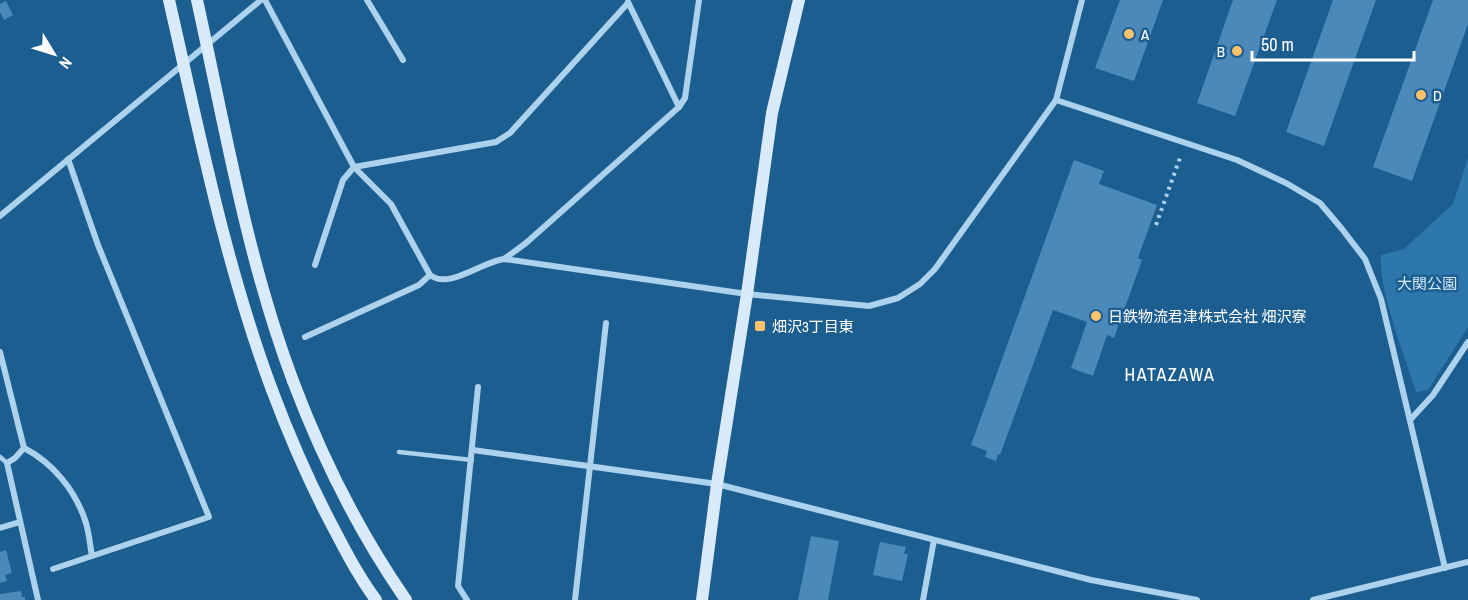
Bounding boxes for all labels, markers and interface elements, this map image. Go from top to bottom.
north arrow [24,24,84,84]
place label: A [1140,24,1150,45]
scale bar [1252,24,1414,62]
marker: A [1122,27,1136,41]
text: 50 m [1261,32,1294,57]
place label: B [1217,41,1225,62]
marker: B [1230,44,1244,58]
text: N [54,53,77,74]
place label: D [1433,85,1442,106]
marker: D [1414,88,1428,102]
park label: 大関公園 [1397,273,1457,294]
place label: 日鉄物流君津株式会社 畑沢寮 [1108,306,1306,327]
marker: 日鉄物流君津株式会社 畑沢寮 [1089,309,1103,323]
place label: 畑沢3丁目東 [772,316,854,337]
marker: 畑沢3丁目東 [753,319,767,333]
district label: HATAZAWA [1125,362,1215,387]

